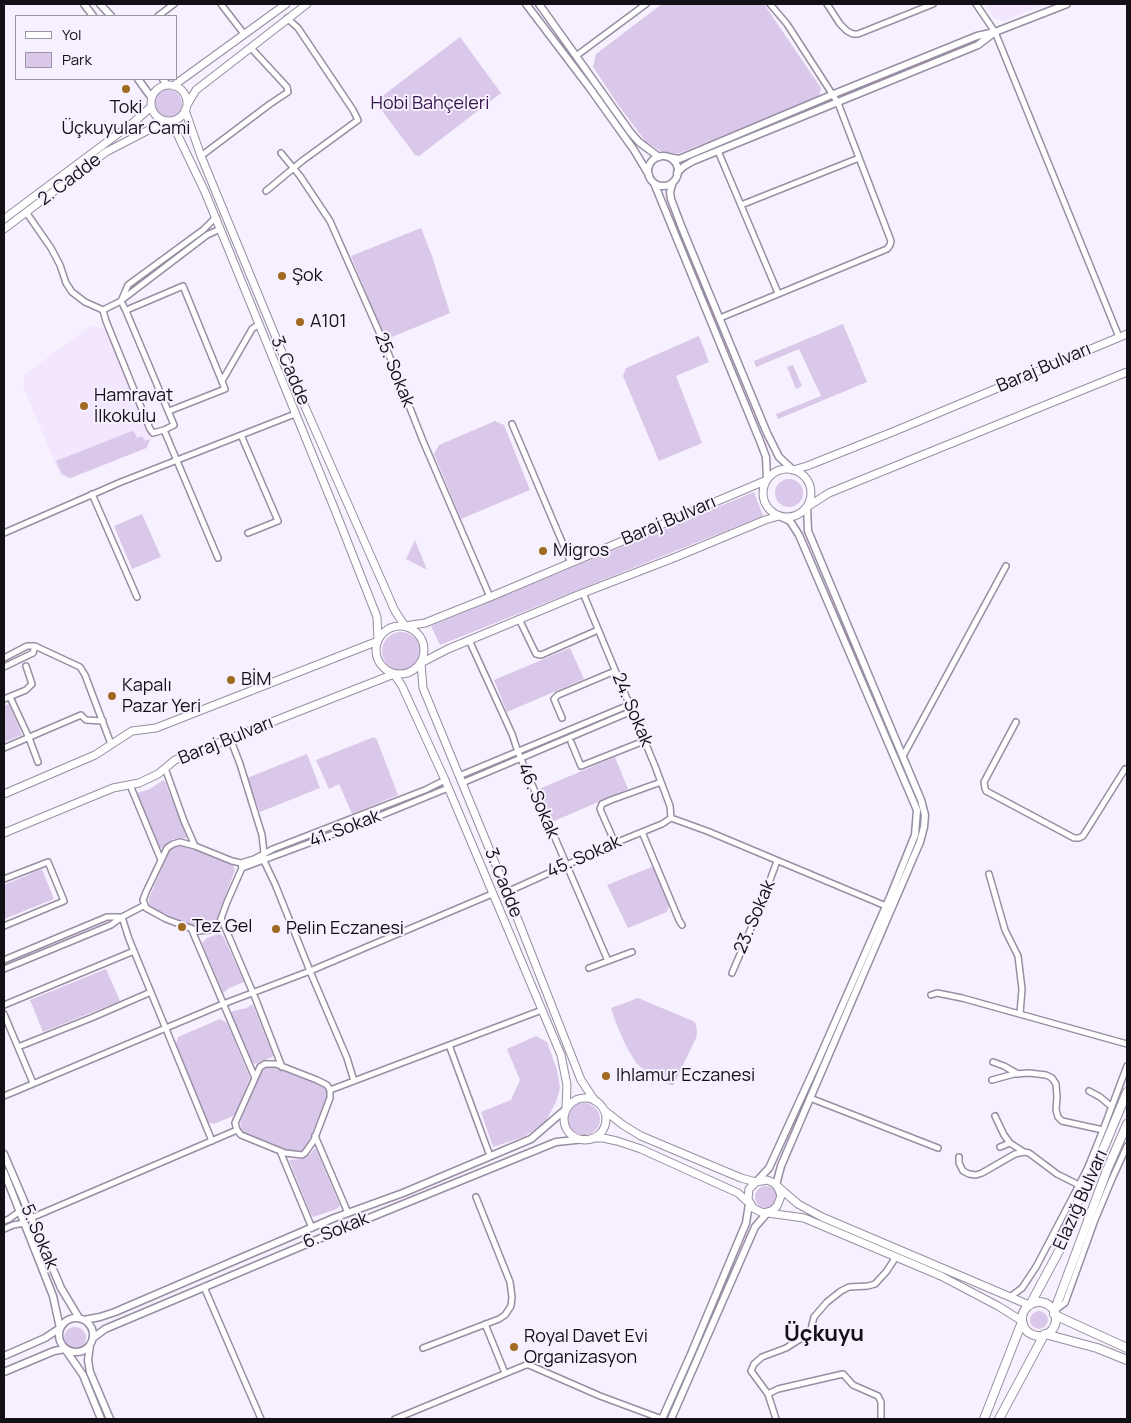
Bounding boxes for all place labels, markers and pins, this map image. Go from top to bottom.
marker: Toki Üçkuyular Cami [120,83,132,95]
place label: Toki Üçkuyular Cami [61,97,191,140]
place label: Şok [292,265,323,287]
marker: Şok [276,270,288,282]
place label: A101 [310,311,346,333]
marker: A101 [294,316,306,328]
place label: Hamravat İlkokulu [94,385,173,428]
marker: Hamravat İlkokulu [78,400,90,412]
place label: Migros [553,540,609,562]
marker: Migros [537,545,549,557]
place label: BİM [241,669,271,691]
marker: BİM [225,674,237,686]
place label: Kapalı Pazar Yeri [122,675,201,718]
marker: Kapalı Pazar Yeri [106,690,118,702]
place label: Tez Gel [192,916,252,938]
place label: Pelin Eczanesi [286,918,404,940]
marker: Tez Gel [176,921,188,933]
marker: Pelin Eczanesi [270,923,282,935]
place label: Ihlamur Eczanesi [616,1065,755,1087]
marker: Ihlamur Eczanesi [600,1070,612,1082]
place label: Royal Davet Evi Organizasyon [524,1326,648,1368]
marker: Royal Davet Evi Organizasyon [508,1341,520,1353]

